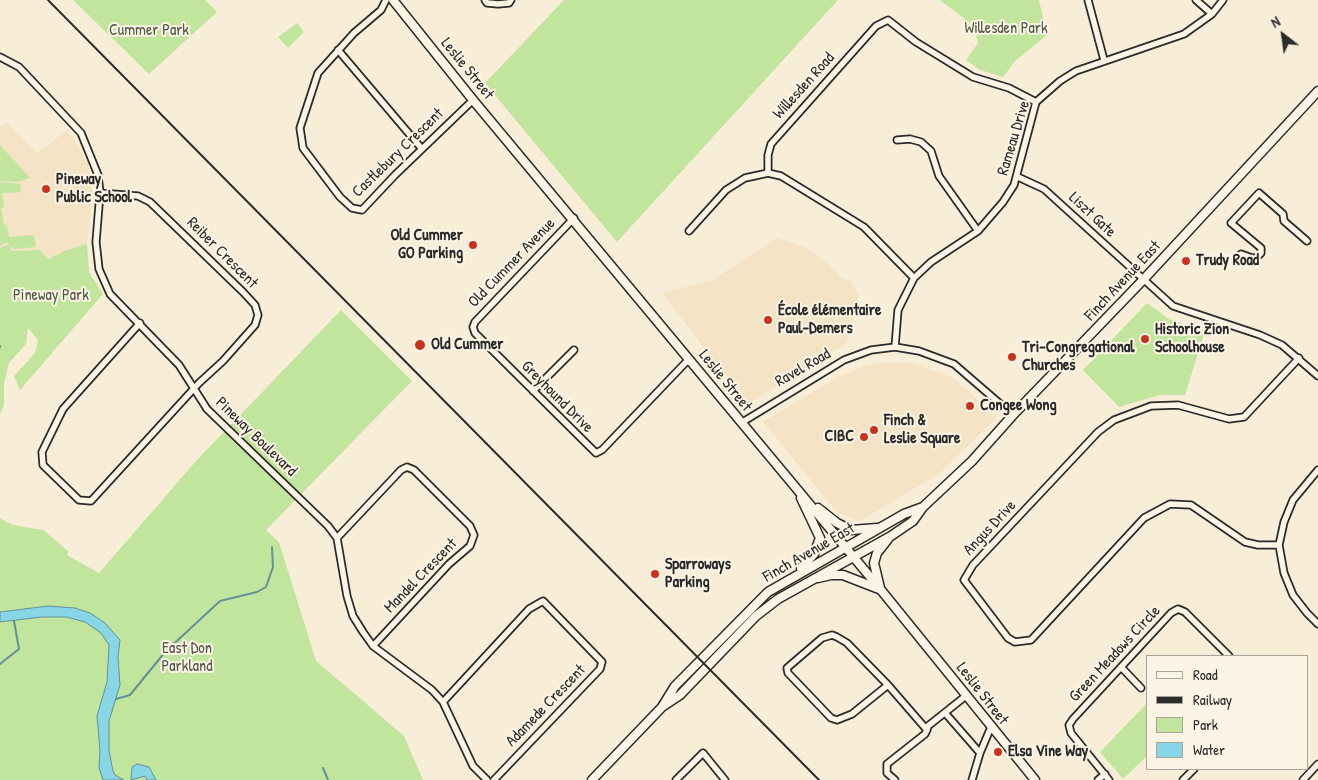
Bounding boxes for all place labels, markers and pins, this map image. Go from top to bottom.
place label: Pineway Public School [56,170,132,208]
marker: Pineway Public School [40,183,52,195]
place label: Old Cummer GO Parking [390,226,463,264]
marker: Old Cummer GO Parking [467,239,479,251]
place label: Trudy Road [1196,251,1259,271]
marker: Trudy Road [1180,255,1192,267]
place label: École élémentaire Paul-Demers [778,301,881,339]
marker: École élémentaire Paul-Demers [762,314,774,326]
place label: Historic Zion Schoolhouse [1155,320,1229,358]
marker: Historic Zion Schoolhouse [1139,333,1151,345]
place label: Old Cummer [431,335,504,355]
marker: Old Cummer [413,338,427,352]
place label: Tri-Congregational Churches [1022,338,1134,376]
marker: Tri-Congregational Churches [1006,351,1018,363]
place label: Congee Wong [980,396,1057,416]
marker: Congee Wong [964,400,976,412]
place label: Finch & Leslie Square [884,411,960,449]
marker: Finch & Leslie Square [868,424,880,436]
place label: CIBC [825,427,854,447]
marker: CIBC [858,431,870,443]
place label: Sparroways Parking [665,555,731,593]
marker: Sparroways Parking [649,568,661,580]
place label: Elsa Vine Way [1008,742,1088,762]
marker: Elsa Vine Way [992,746,1004,758]

